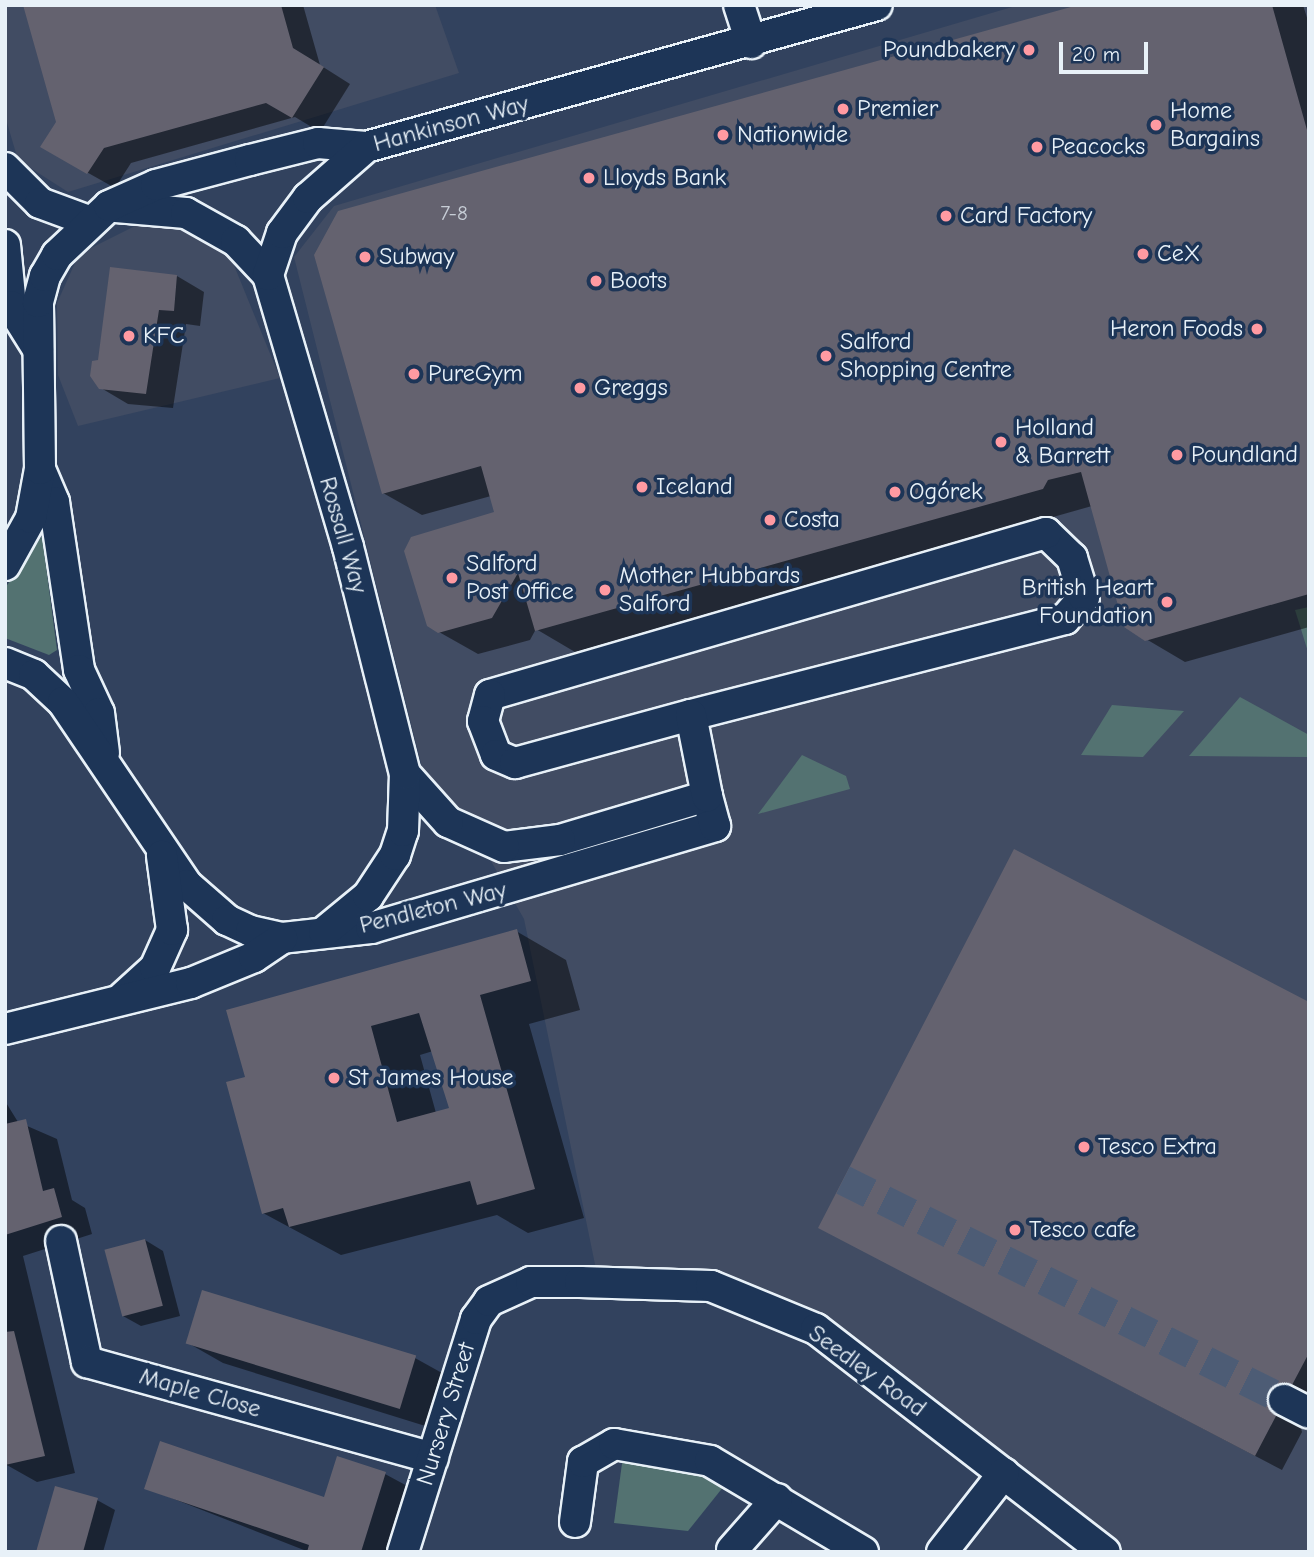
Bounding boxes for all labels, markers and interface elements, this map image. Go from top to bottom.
scale bar [1062,28,1151,72]
place label: Poundbakery [883,36,1015,64]
marker: Poundbakery [1021,42,1037,58]
text: 20 m [1072,42,1120,66]
street label: Hankinson Way [370,89,532,159]
place label: Premier [857,95,938,123]
place label: Home Bargains [1170,97,1260,153]
marker: Premier [835,101,851,117]
marker: Home Bargains [1148,117,1164,133]
place label: Nationwide [737,121,848,149]
marker: Nationwide [715,127,731,143]
place label: Peacocks [1051,133,1145,161]
marker: Peacocks [1029,139,1045,155]
place label: Lloyds Bank [603,164,726,192]
marker: Lloyds Bank [581,170,597,186]
house number: 7-8 [440,200,468,226]
place label: Card Factory [960,202,1092,230]
marker: Card Factory [938,208,954,224]
place label: CeX [1157,240,1200,268]
place label: Subway [379,243,454,271]
marker: CeX [1135,246,1151,262]
marker: Subway [357,249,373,265]
place label: Boots [610,267,667,295]
marker: Boots [588,273,604,289]
place label: Heron Foods [1110,315,1243,343]
marker: Heron Foods [1249,321,1265,337]
place label: KFC [143,322,184,350]
marker: KFC [121,328,137,344]
place label: Salford Shopping Centre [840,328,1012,384]
marker: Salford Shopping Centre [818,348,834,364]
place label: PureGym [428,360,523,388]
marker: PureGym [406,366,422,382]
place label: Greggs [594,374,668,402]
marker: Greggs [572,380,588,396]
place label: Holland & Barrett [1015,414,1110,470]
marker: Holland & Barrett [993,434,1009,450]
place label: Poundland [1191,441,1298,469]
marker: Poundland [1169,447,1185,463]
place label: Iceland [656,473,733,501]
street label: Rossall Way [313,474,373,596]
place label: Ogórek [909,478,983,506]
marker: Iceland [634,479,650,495]
marker: Ogórek [887,484,903,500]
place label: Costa [784,506,840,534]
marker: Costa [762,512,778,528]
place label: Salford Post Office [466,550,574,606]
place label: Mother Hubbards Salford [619,562,800,618]
marker: Salford Post Office [444,570,460,586]
place label: British Heart Foundation [1022,574,1153,630]
marker: Mother Hubbards Salford [597,582,613,598]
marker: British Heart Foundation [1159,594,1175,610]
street label: Pendleton Way [357,876,509,940]
place label: St James House [348,1064,514,1092]
marker: St James House [326,1070,342,1086]
place label: Tesco Extra [1098,1133,1217,1161]
marker: Tesco Extra [1076,1139,1092,1155]
place label: Tesco cafe [1029,1216,1136,1244]
marker: Tesco cafe [1007,1222,1023,1238]
street label: Seedley Road [803,1319,931,1423]
street label: Nursery Street [411,1339,481,1489]
street label: Maple Close [136,1362,264,1424]

